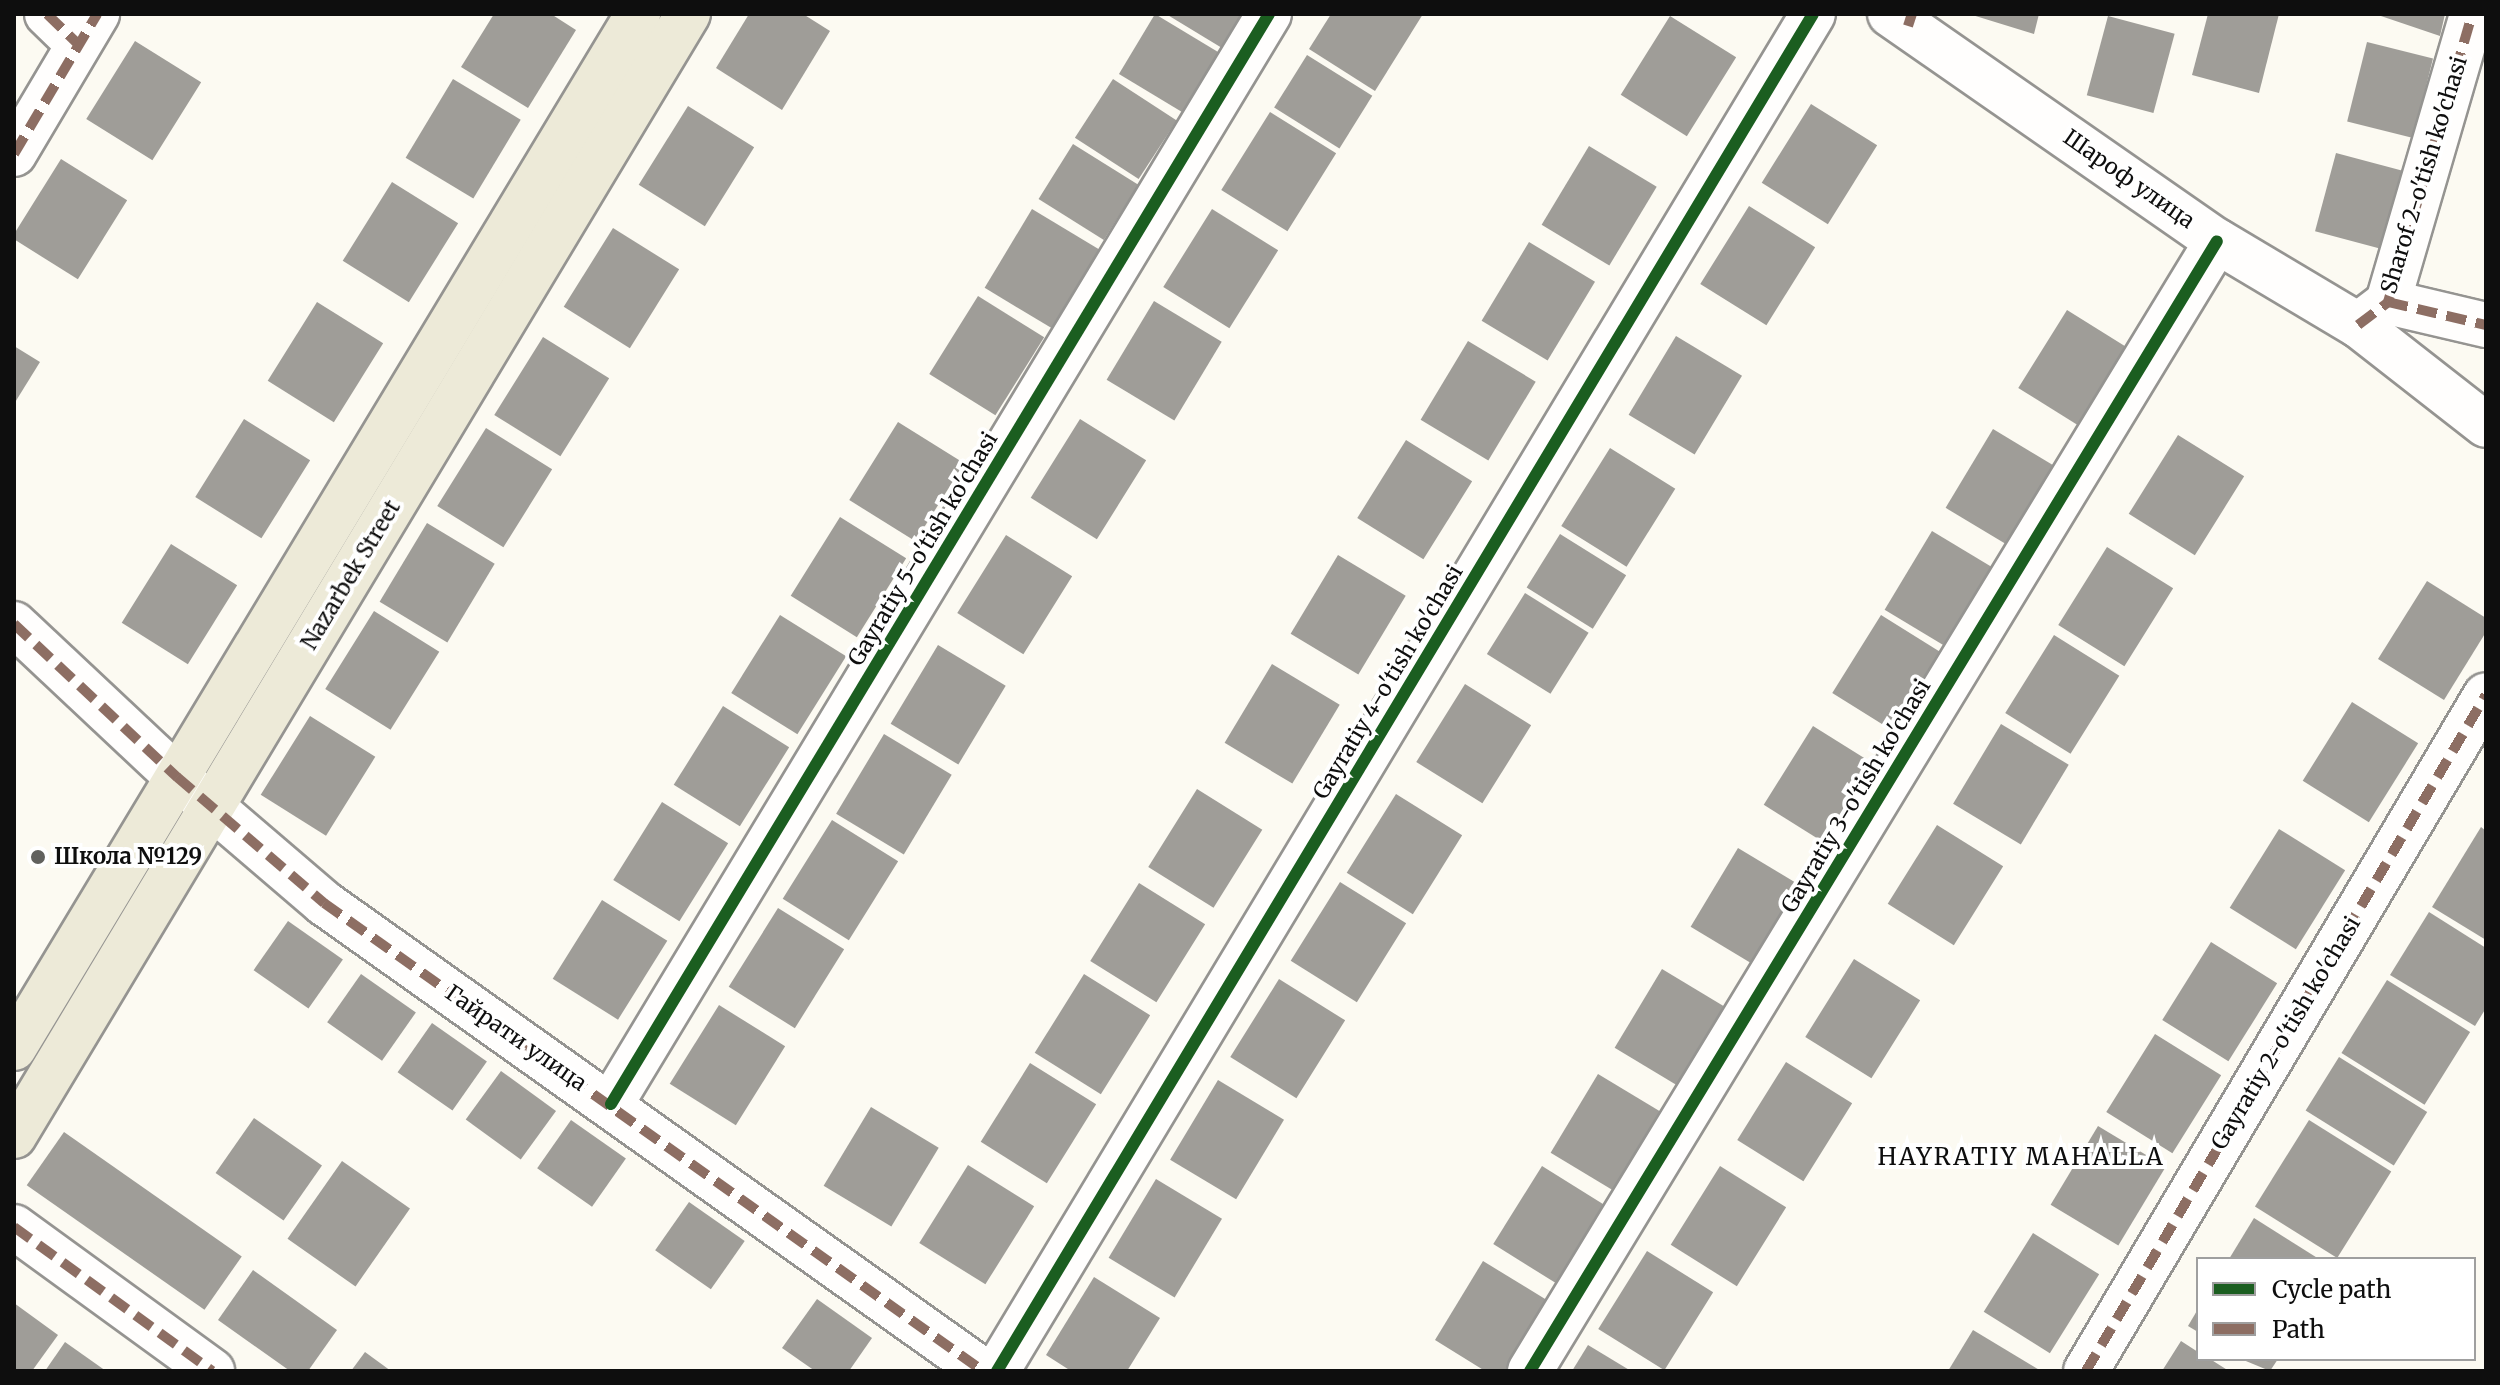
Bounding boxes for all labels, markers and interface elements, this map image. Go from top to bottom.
street label: Sharof 2-o'tish ko'chasi [2375,53,2473,297]
street label: Шароф улица [2058,124,2200,234]
street label: Gayratiy 5-o'tish ko'chasi [843,427,1003,671]
street label: Nazarbek Street [296,496,406,654]
street label: Gayratiy 4-o'tish ko'chasi [1308,560,1468,804]
street label: Gayratiy 3-o'tish ko'chasi [1776,675,1936,917]
place label: Школа №129 [54,844,202,870]
marker: Школа №129 [29,848,47,866]
street label: Gayratiy 2-o'tish ko'chasi [2206,912,2366,1154]
street label: Гайрати улица [440,979,592,1097]
district label: HAYRATIY MAHALLA [1877,1143,2165,1171]
legend [2196,1257,2476,1361]
text: Cycle path [2272,1274,2391,1305]
text: Path [2272,1314,2325,1345]

